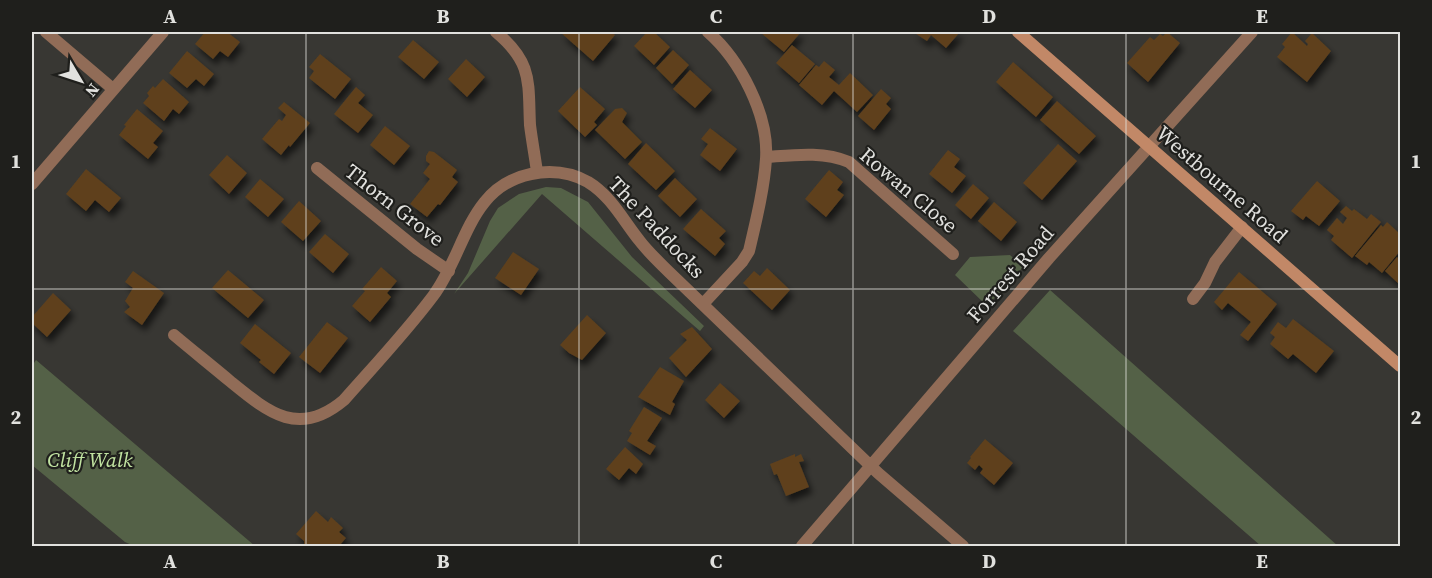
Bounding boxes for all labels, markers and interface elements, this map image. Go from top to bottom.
text: A [163,2,177,30]
text: B [436,2,450,30]
text: C [710,2,722,30]
text: D [982,2,996,30]
text: E [1256,2,1268,30]
north arrow [51,51,111,111]
text: N [80,79,105,102]
street label: Westbourne Road [1150,119,1294,249]
street label: Rowan Close [854,140,964,240]
text: 1 [11,147,21,175]
text: 1 [1411,147,1421,175]
street label: Thorn Grove [339,157,451,253]
street label: The Paddocks [602,170,712,284]
street label: Forrest Road [960,219,1060,329]
text: 2 [11,403,22,431]
text: 2 [1411,403,1422,431]
park label: Cliff Walk [47,445,133,474]
text: A [163,547,177,575]
text: B [436,547,450,575]
text: C [710,547,722,575]
text: D [982,547,996,575]
text: E [1256,547,1268,575]

